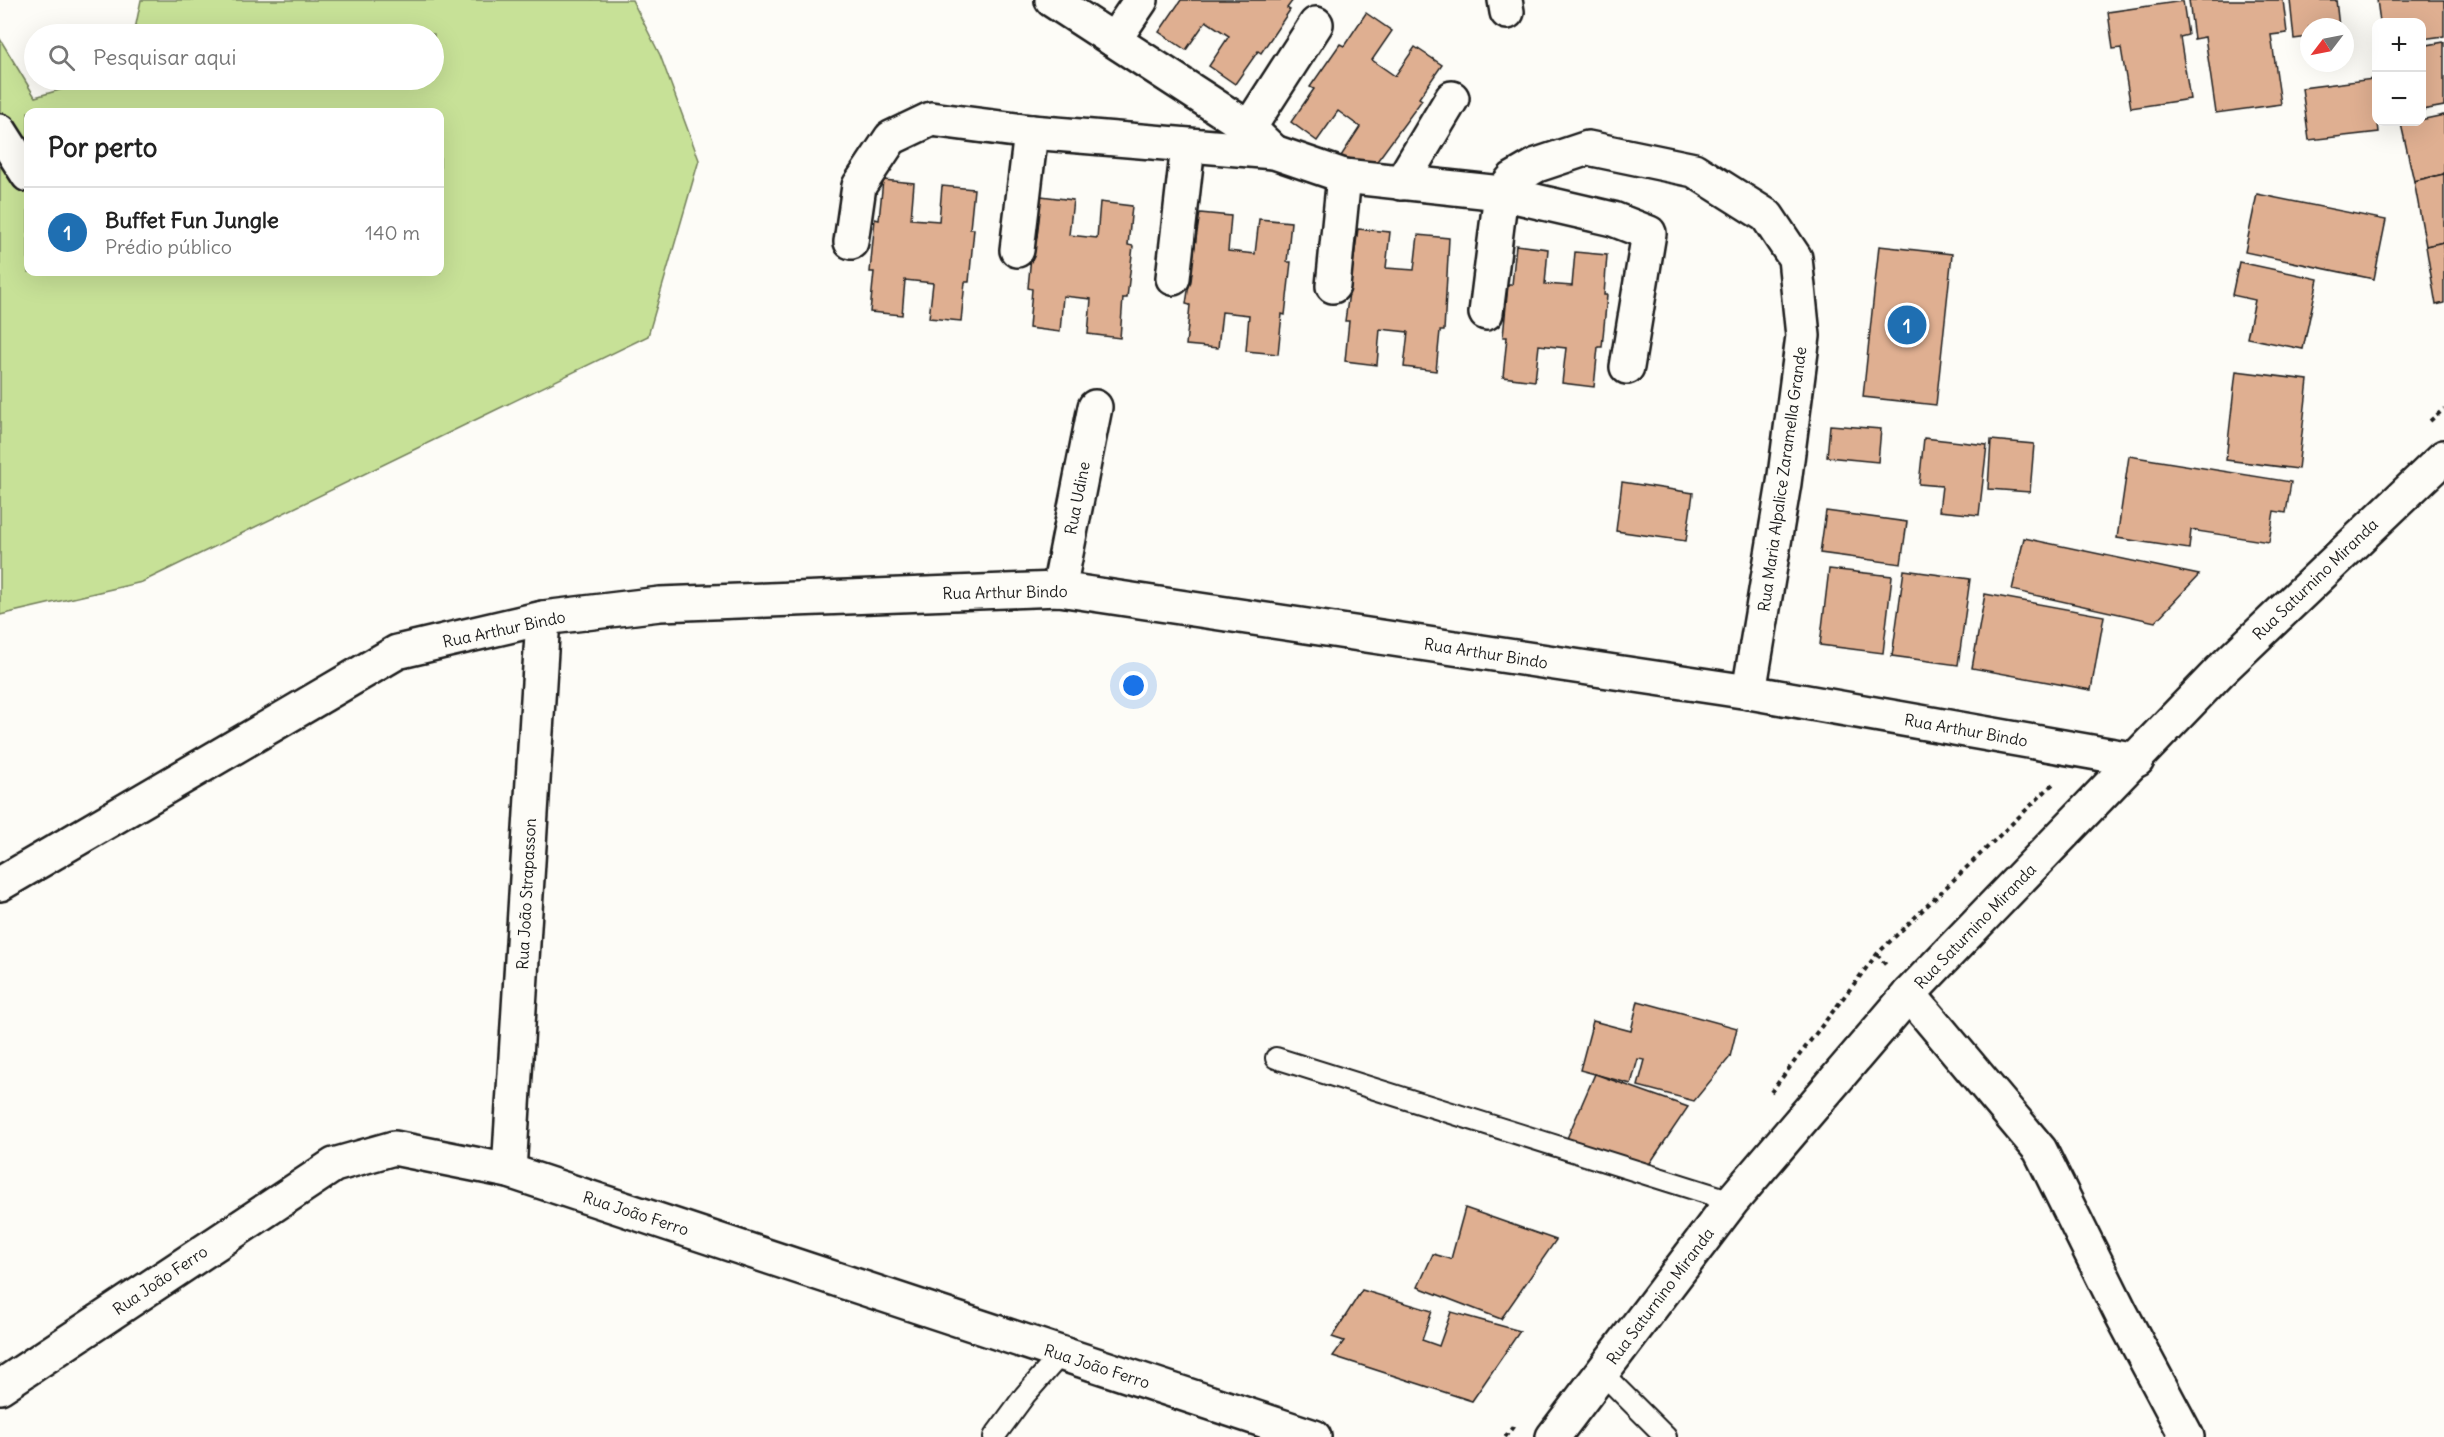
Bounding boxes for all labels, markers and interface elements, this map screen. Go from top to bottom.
north arrow [2300,18,2354,72]
map controls [2372,18,2426,126]
button: + [2372,18,2426,72]
search box [24,24,444,90]
icon: search [45,41,78,74]
text: Pesquisar aqui [93,43,236,71]
button: − [2372,72,2426,126]
text: Por perto [48,131,157,164]
text: Buffet Fun Jungle [105,206,279,234]
text: 1 [64,220,71,245]
text: 140 m [365,220,420,245]
text: Prédio público [105,234,232,259]
pin: 1 [1888,302,1926,348]
street label: Rua Maria Alpalice Zaramella Grande [1753,345,1811,613]
street label: Rua Udine [1060,460,1094,536]
street label: Rua Saturnino Miranda [2248,514,2382,644]
street label: Rua Arthur Bindo [942,581,1068,603]
street label: Rua Arthur Bindo [441,606,567,652]
street label: Rua Arthur Bindo [1423,633,1549,673]
your location [1119,671,1148,700]
street label: Rua Arthur Bindo [1903,709,2029,751]
street label: Rua João Strapasson [512,818,540,970]
street label: Rua Saturnino Miranda [1910,859,2040,993]
street label: Rua João Ferro [581,1187,691,1240]
street label: Rua Saturnino Miranda [1602,1224,1718,1368]
street label: Rua João Ferro [109,1241,211,1319]
street label: Rua João Ferro [1042,1340,1152,1393]

